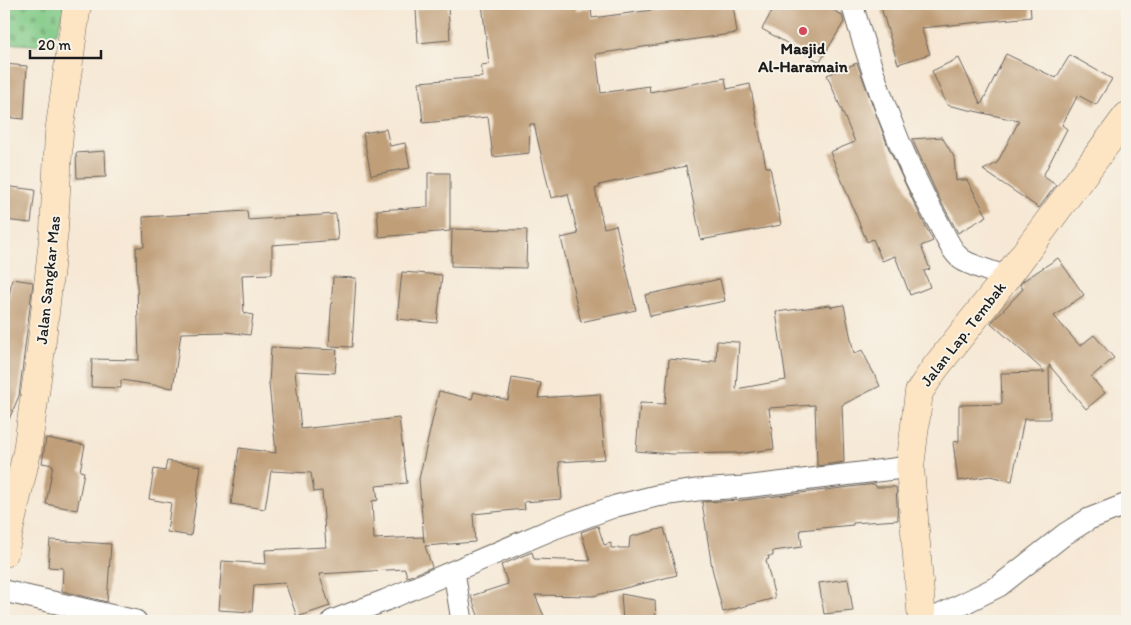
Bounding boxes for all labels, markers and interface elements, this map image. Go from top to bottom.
marker: Masjid Al-Haramain [797,25,809,37]
scale bar [30,28,101,60]
text: 20 m [38,36,72,54]
place label: Masjid Al-Haramain [757,39,849,76]
street label: Jalan Sangkar Mas [32,215,64,345]
street label: Jalan Lap. Tembak [916,277,1010,390]

